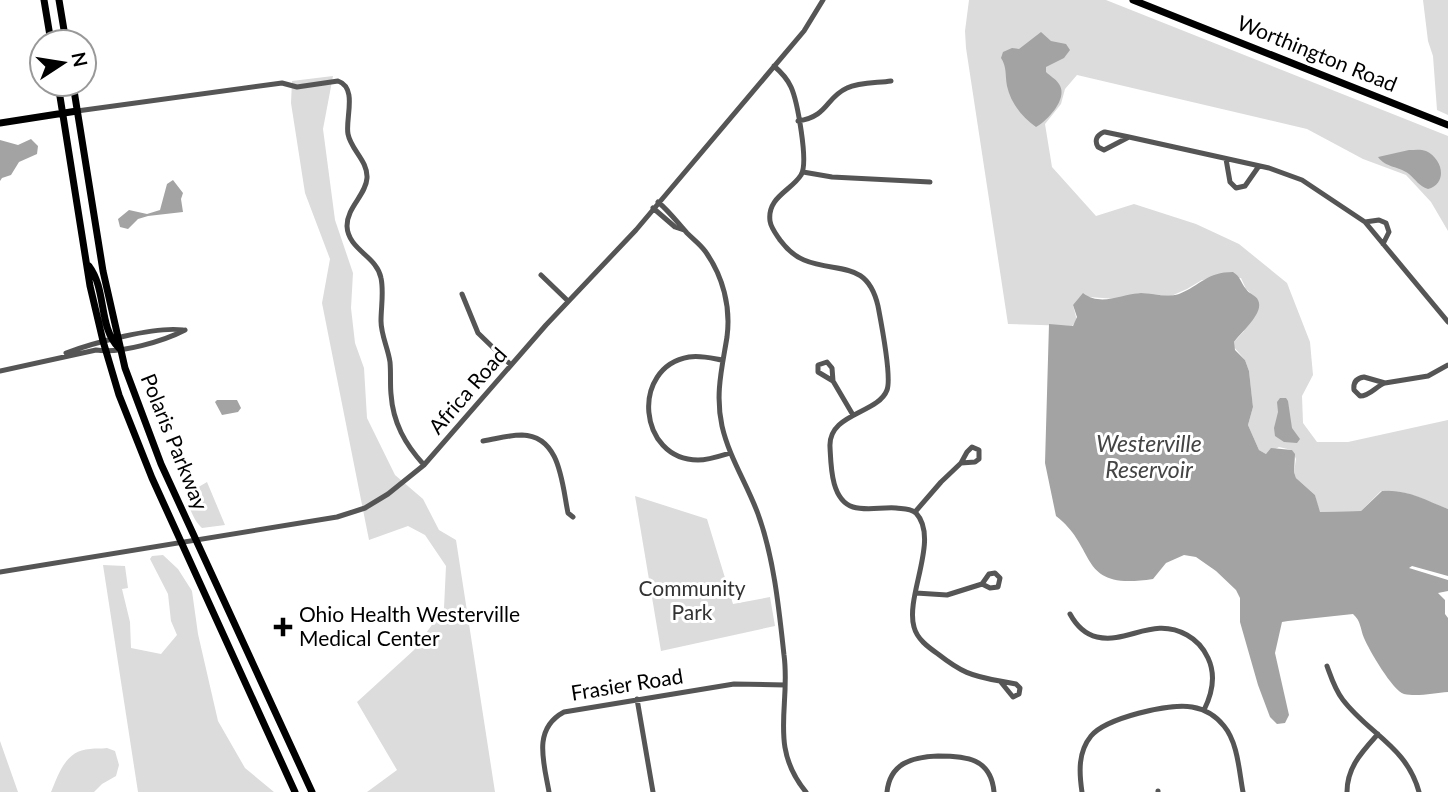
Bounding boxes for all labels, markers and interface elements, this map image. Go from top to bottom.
street label: Worthington Road [1234,9,1401,96]
north arrow [28,28,98,98]
text: N [67,50,93,69]
street label: Africa Road [423,342,511,438]
street label: Polaris Parkway [137,370,214,513]
water label: Westerville Reservoir [1096,429,1202,483]
park label: Community Park [638,575,746,624]
place label: Ohio Health Westerville Medical Center [299,601,520,650]
marker: Ohio Health Westerville Medical Center [273,617,293,637]
street label: Frasier Road [569,662,685,705]

